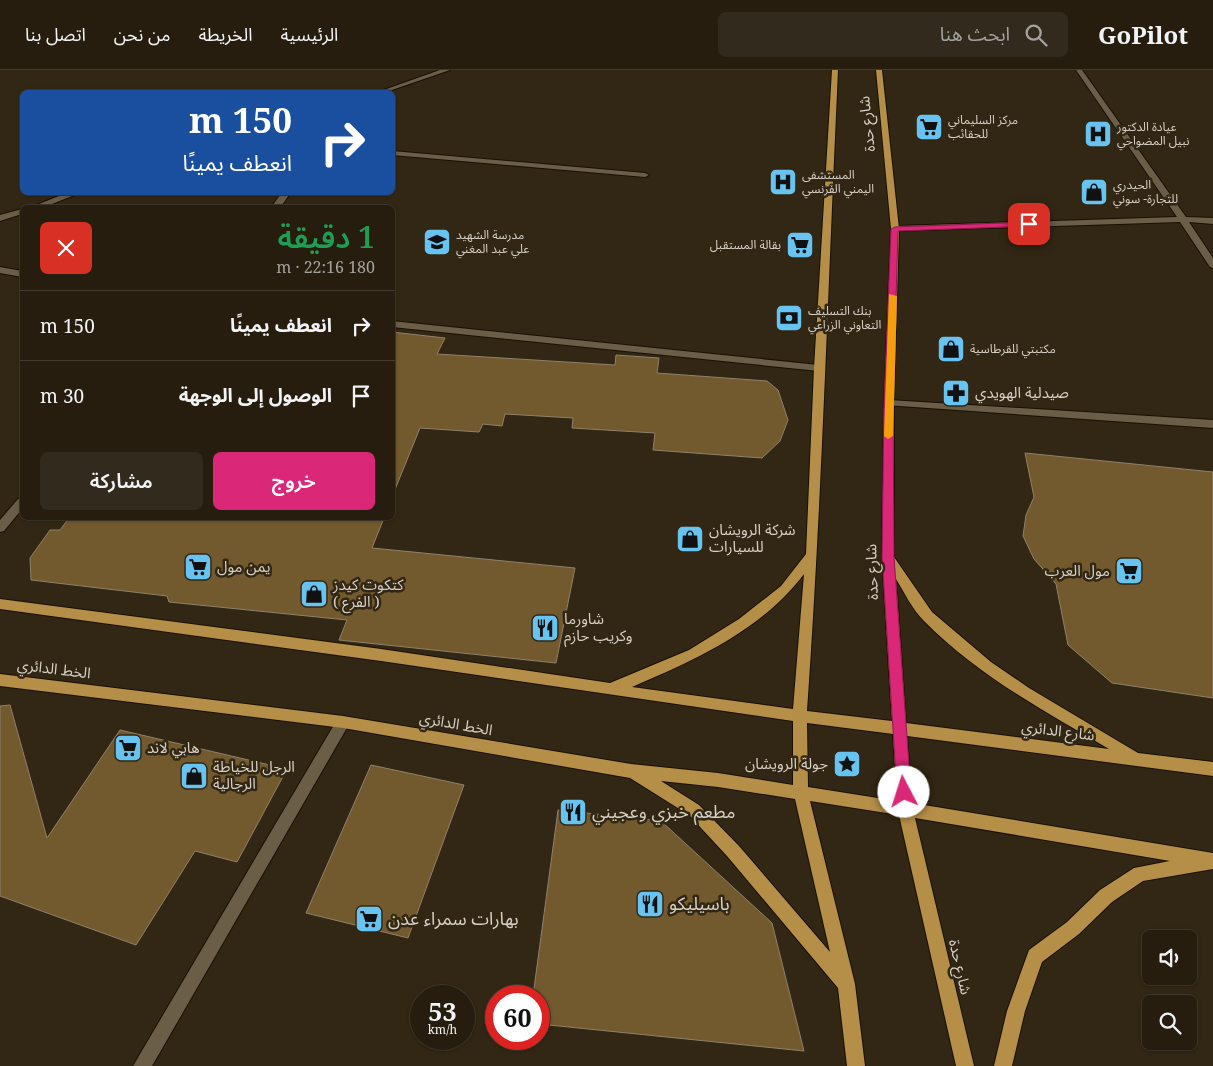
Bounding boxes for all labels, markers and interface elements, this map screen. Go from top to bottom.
search box [718,12,1068,57]
text: GoPilot [1098,18,1188,51]
text: ابحث هنا [940,21,1010,47]
icon: search [1022,21,1050,49]
text: اتصل بنا [25,22,86,46]
text: من نحن [114,22,171,46]
text: الخريطة [199,22,252,46]
text: الرئيسية [280,22,338,46]
street label: شارع حدة [853,95,882,153]
text: 150 m [189,96,292,143]
icon: right [310,110,375,175]
place label: مركز السليماني للحقائب [948,111,1018,142]
supermarket icon: مركز السليماني للحقائب [914,112,944,142]
place label: عيادة الدكتور نبيل المضواحي [1116,118,1189,151]
hospital icon: عيادة الدكتور نبيل المضواحي [1083,119,1113,149]
text: انعطف يمينًا [182,147,292,177]
place label: المستشفى اليمني الفرنسي [802,166,874,199]
hospital icon: المستشفى اليمني الفرنسي [768,167,798,197]
place label: الحيدري للتجارة- سوني [1113,176,1178,209]
shop icon: الحيدري للتجارة- سوني [1079,177,1109,207]
pin [1008,203,1050,245]
icon: arrive [1015,210,1043,238]
text: 1 دقيقة [278,216,375,257]
button: close [40,222,92,274]
place label: مدرسة الشهيد علي عبد المغني [456,226,529,259]
school or university icon: مدرسة الشهيد علي عبد المغني [422,227,452,257]
supermarket icon: بقالة المستقبل [785,230,815,260]
place label: بقالة المستقبل [710,236,781,253]
text: 180 m · 22:16 [276,256,375,278]
place label: بنك التسليف التعاوني الزراعي [808,302,881,335]
bank icon: بنك التسليف التعاوني الزراعي [774,303,804,333]
text: انعطف يمينًا [230,312,332,338]
icon: right [347,312,375,340]
text: 150 m [40,313,95,339]
shop icon: مكتبتي للقرطاسية [936,334,966,364]
place label: مكتبتي للقرطاسية [970,340,1056,359]
pharmacy icon: صيدلية الهويدي [941,378,971,408]
text: الوصول إلى الوجهة [179,382,332,408]
icon: arrive [347,382,375,410]
place label: صيدلية الهويدي [975,382,1069,404]
text: 30 m [40,383,84,409]
button: مشاركة [40,452,203,510]
button: خروج [213,452,375,510]
place label: شركة الرويشان للسيارات [709,519,796,556]
shop icon: شركة الرويشان للسيارات [675,524,705,554]
street label: شارع حدة [860,543,885,600]
supermarket icon: يمن مول [183,552,213,582]
place label: يمن مول [217,556,270,576]
supermarket icon: مول العرب [1114,556,1144,586]
place label: مول العرب [1045,560,1110,580]
place label: كتكوت كيدز ( الفرع ) [332,574,404,614]
shop icon: كتكوت كيدز ( الفرع ) [299,579,329,609]
place label: شاورما وكريب حازم [564,608,633,647]
restaurant icon: شاورما وكريب حازم [530,613,560,643]
street label: الخط الدائري [16,654,92,685]
street label: الخط الدائري [418,707,494,742]
street label: شارع الدائري [1020,716,1096,747]
supermarket icon: هابي لاند [113,733,143,763]
place label: هابي لاند [147,737,200,759]
place icon: جولة الرويشان [832,749,862,779]
place label: جولة الرويشان [745,753,828,773]
place label: الرجل للخياطة الرجالية [213,756,295,793]
shop icon: الرجل للخياطة الرجالية [179,761,209,791]
position arrow [877,765,929,817]
restaurant icon: مطعم خبزي وعجيني [558,797,588,827]
place label: مطعم خبزي وعجيني [592,799,735,825]
restaurant icon: باسيليكو [635,889,665,919]
place label: باسيليكو [669,891,730,915]
supermarket icon: بهارات سمراء عدن [354,904,384,934]
place label: بهارات سمراء عدن [388,906,519,930]
map controls [1142,930,1197,1050]
button: sound [1142,930,1197,985]
street label: شارع حدة [942,937,977,997]
speed limit sign: 60 [485,985,550,1050]
text: 53 [428,994,457,1028]
button: search [1142,995,1197,1050]
text: km/h [428,1021,457,1038]

